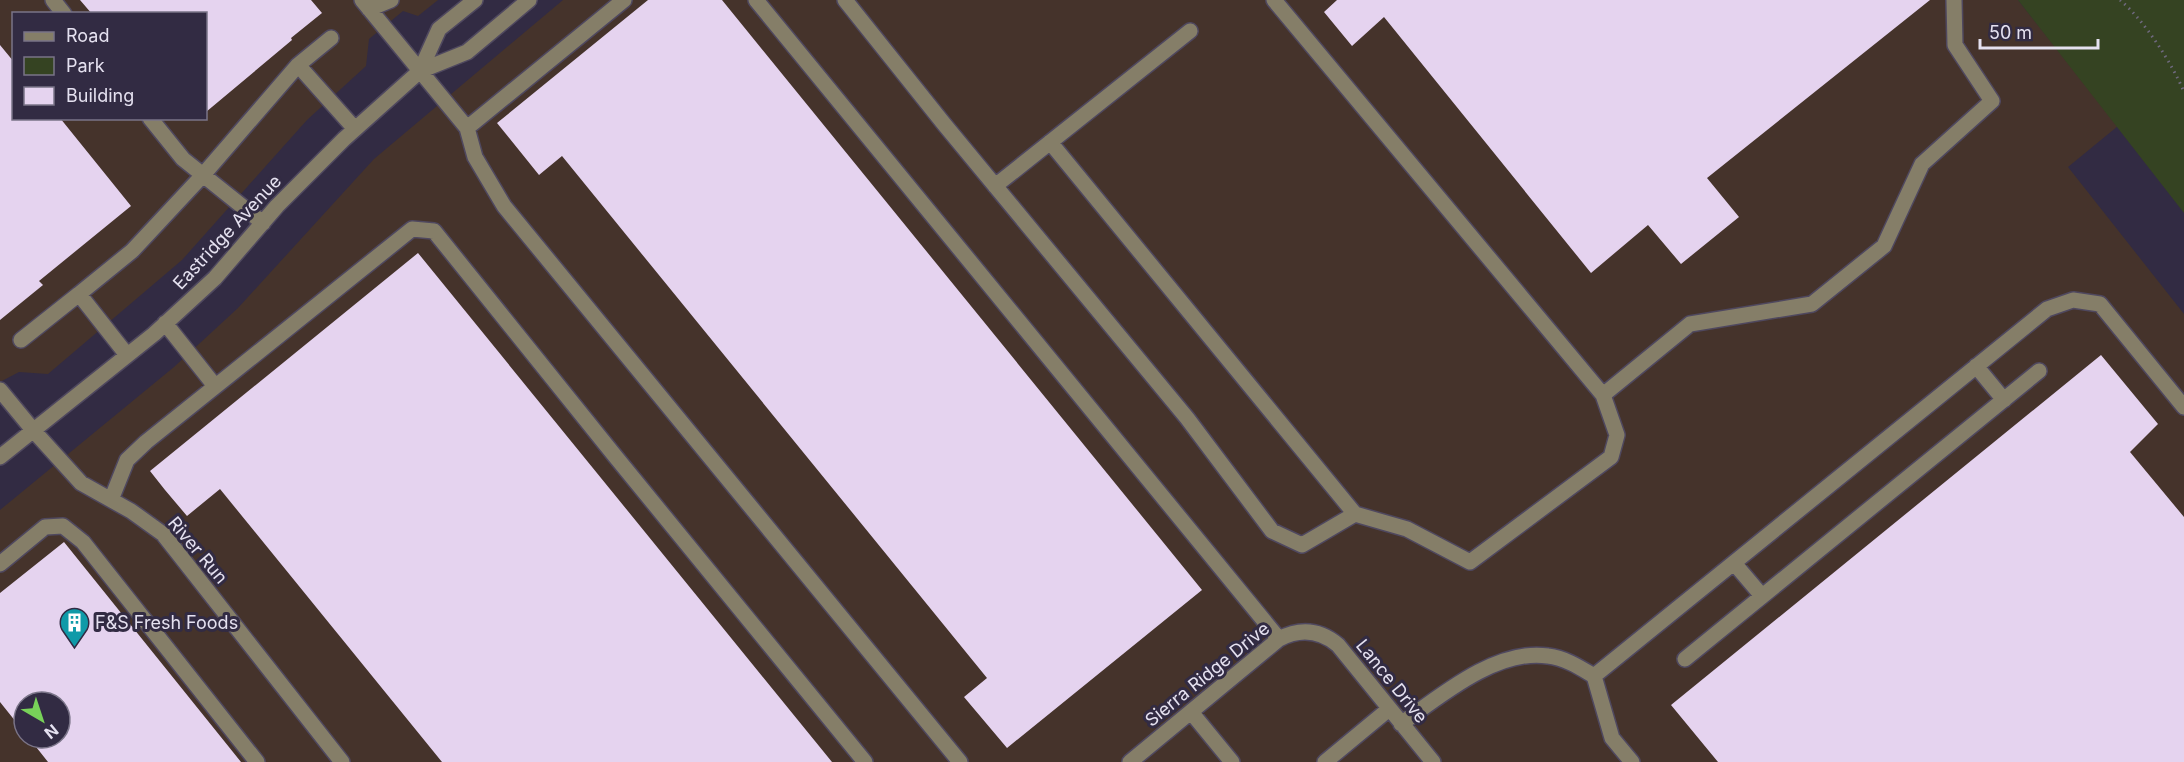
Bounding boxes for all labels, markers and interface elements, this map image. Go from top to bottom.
legend [12,12,207,120]
scale bar [1980,12,2098,50]
text: 50 m [1989,22,2032,43]
text: Road [66,25,109,46]
text: Park [66,55,105,76]
text: Building [66,85,134,106]
street label: Eastridge Avenue [169,171,285,293]
street label: River Run [164,512,232,588]
building icon: F&S Fresh Foods [58,606,90,648]
place label: F&S Fresh Foods [95,612,238,633]
street label: Sierra Ridge Drive [1141,617,1273,731]
street label: Lance Drive [1352,635,1432,727]
north arrow [12,690,72,750]
text: N [40,720,62,743]

